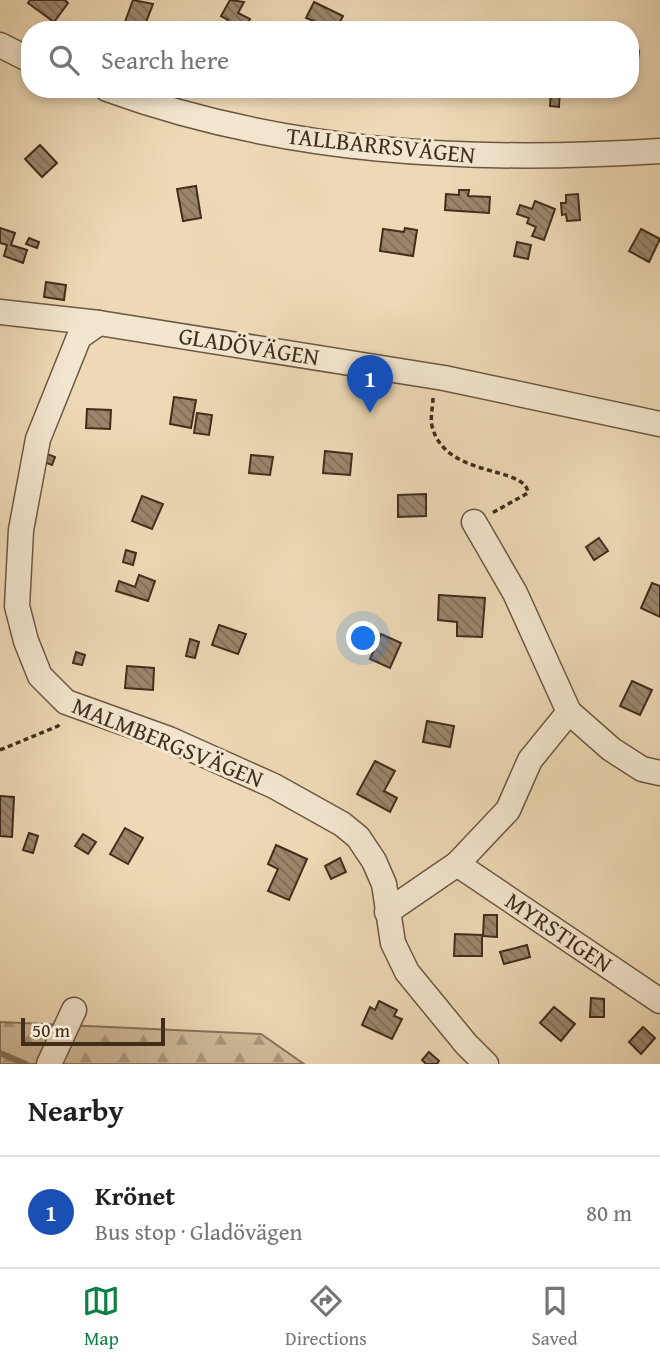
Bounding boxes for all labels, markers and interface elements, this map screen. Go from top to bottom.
search box [21,21,639,98]
text: Search here [101,40,229,79]
icon: search [45,41,83,79]
street label: TALLBARRSVÄGEN [285,118,477,172]
street label: GLADÖVÄGEN [176,318,322,374]
pin: 1 [347,355,393,413]
your location [346,621,380,655]
street label: MALMBERGSVÄGEN [67,688,269,796]
street label: MYRSTIGEN [498,883,620,981]
scale bar [21,1015,164,1047]
text: 50 m [32,1016,70,1044]
text: Nearby [28,1088,124,1132]
text: Krönet [95,1176,175,1215]
text: 1 [45,1196,57,1229]
text: 80 m [586,1196,632,1229]
text: Bus stop · Gladövägen [95,1215,302,1248]
tab: Map [82,1282,120,1352]
tab: Directions [285,1282,367,1352]
tab: Saved [532,1282,578,1352]

